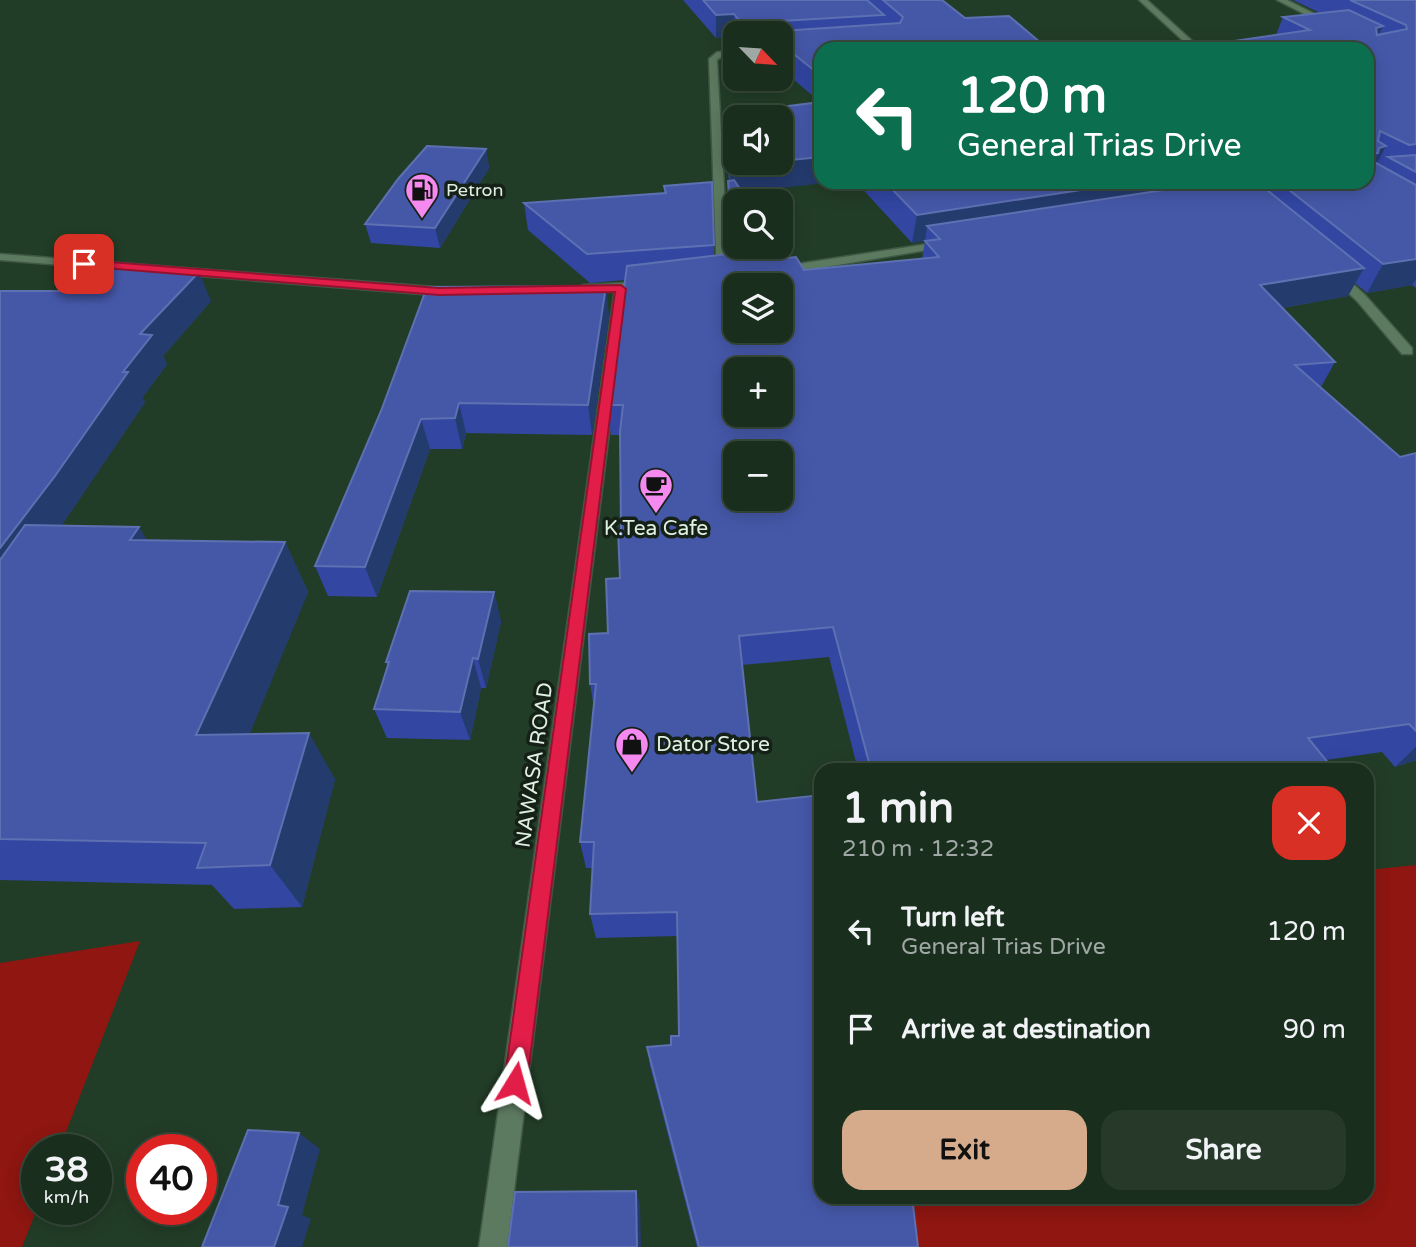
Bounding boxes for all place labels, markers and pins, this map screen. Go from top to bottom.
fuel station icon: Petron [403,171,441,220]
place label: Petron [446,179,503,201]
pin [54,234,114,294]
cafe icon: K.Tea Cafe [637,466,675,515]
place label: K.Tea Cafe [604,516,708,541]
shop icon: Dator Store [613,725,651,774]
place label: Dator Store [656,732,770,757]

